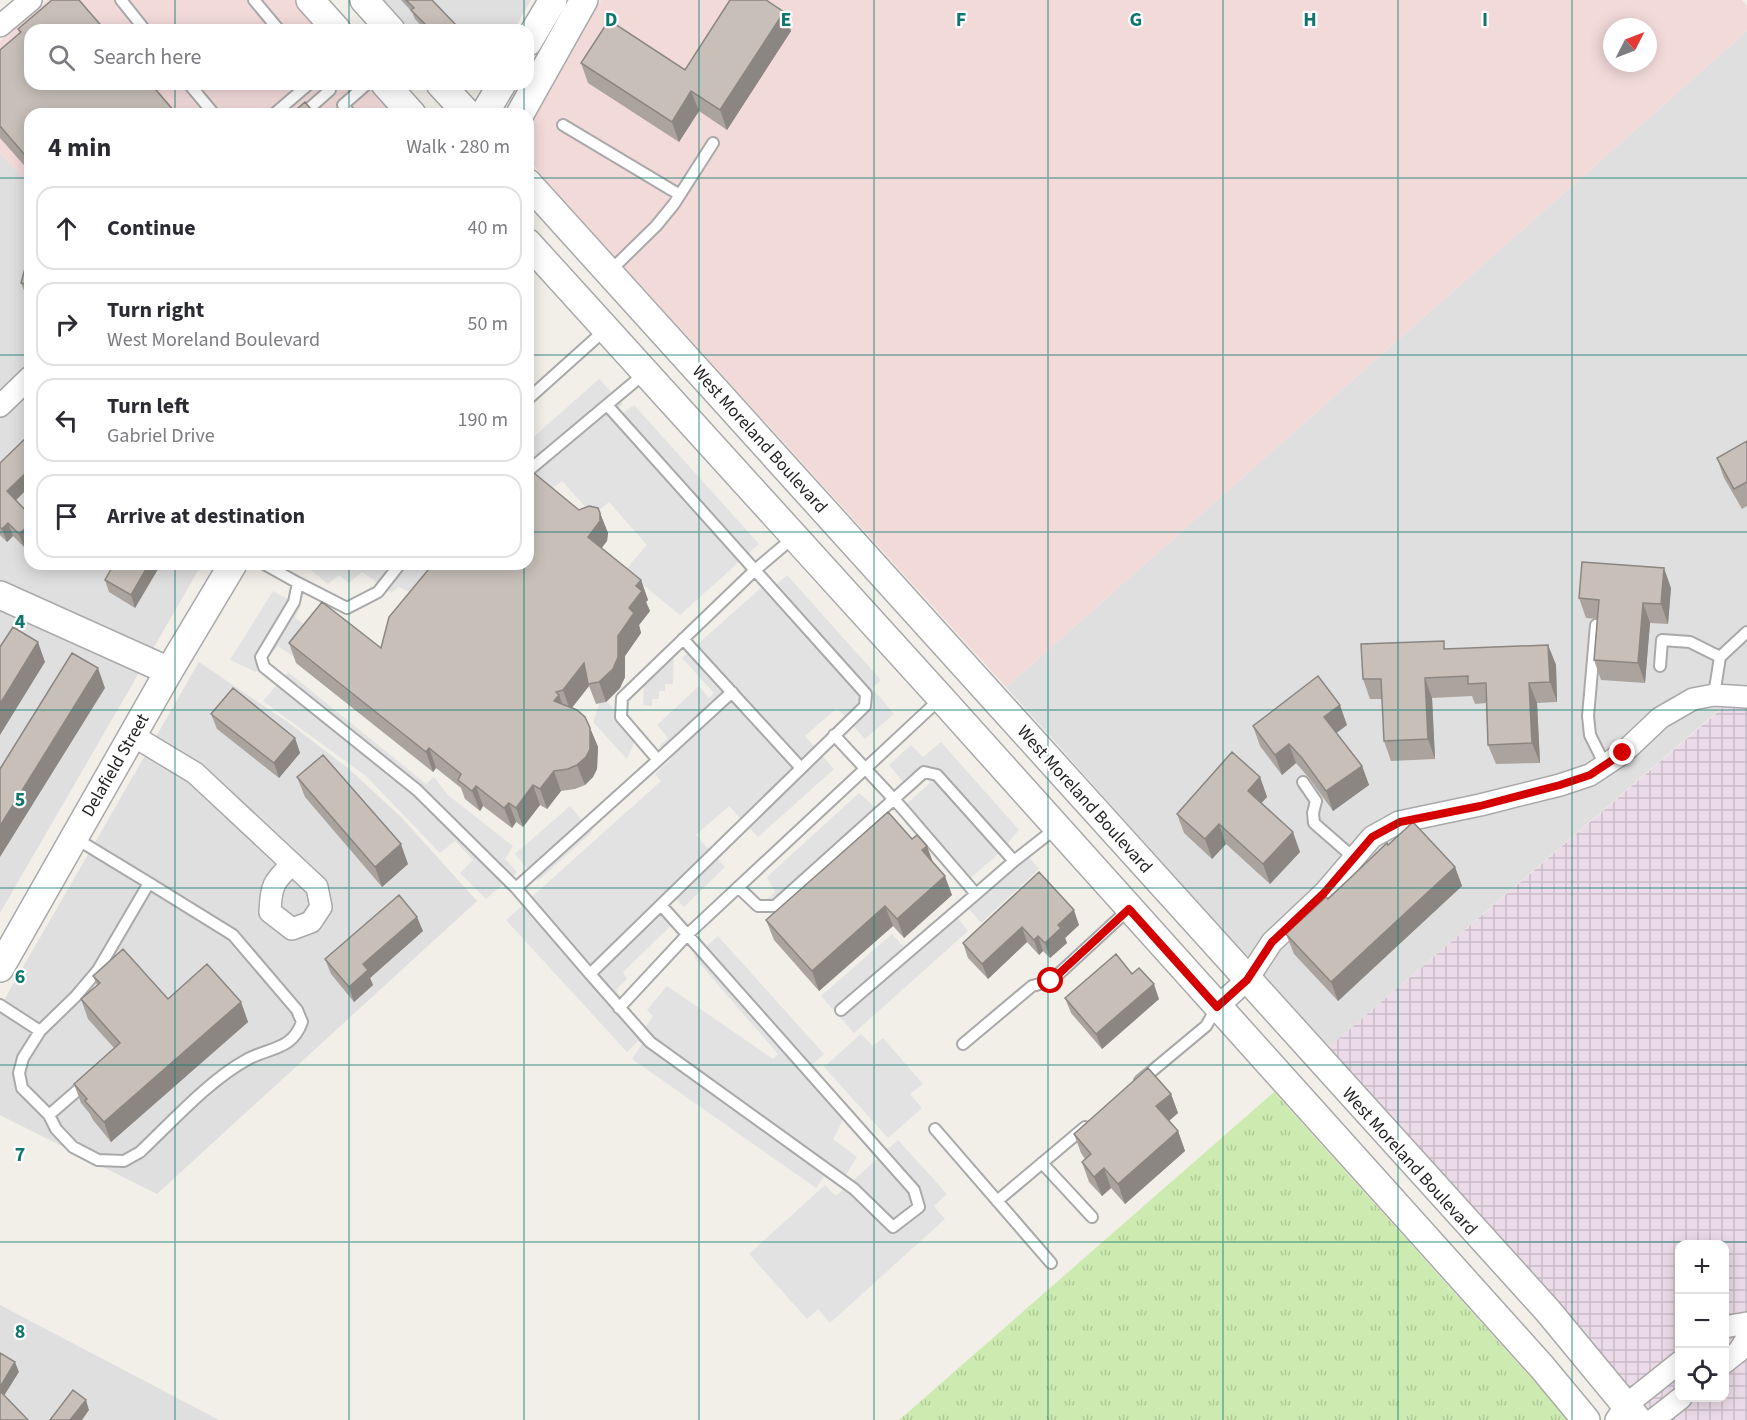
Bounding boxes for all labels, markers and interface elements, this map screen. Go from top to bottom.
text: D [605,6,617,34]
text: E [781,6,791,34]
text: F [956,6,966,34]
text: G [1130,6,1142,34]
text: H [1303,6,1317,34]
text: I [1482,6,1488,34]
north arrow [1603,18,1657,72]
search box [24,24,534,90]
icon: search [45,41,78,74]
text: Search here [93,41,201,73]
text: 4 min [48,129,111,166]
text: Walk · 280 m [406,133,510,161]
icon: ahead [50,212,83,245]
text: Continue [107,212,196,244]
text: 40 m [468,214,508,242]
text: Turn right [107,294,204,326]
icon: right [50,308,83,341]
text: 50 m [468,310,508,338]
text: West Moreland Boulevard [107,326,320,354]
street label: West Moreland Boulevard [686,360,833,519]
text: Turn left [107,390,189,422]
icon: left [50,404,83,437]
text: 190 m [458,406,508,434]
text: Gabriel Drive [107,422,215,450]
icon: arrive [50,500,83,533]
text: Arrive at destination [107,500,305,532]
text: 4 [15,608,26,636]
street label: Delafield Street [76,709,155,822]
street label: West Moreland Boulevard [1011,720,1158,879]
route end [1609,739,1635,765]
text: 5 [15,786,25,814]
text: 6 [15,963,25,991]
route start [1037,967,1063,993]
street label: West Moreland Boulevard [1336,1082,1483,1241]
text: 7 [15,1141,25,1169]
map controls [1675,1240,1729,1402]
button: + [1675,1240,1729,1294]
button: − [1675,1294,1729,1348]
text: 8 [15,1318,25,1346]
button: locate [1675,1348,1729,1402]

